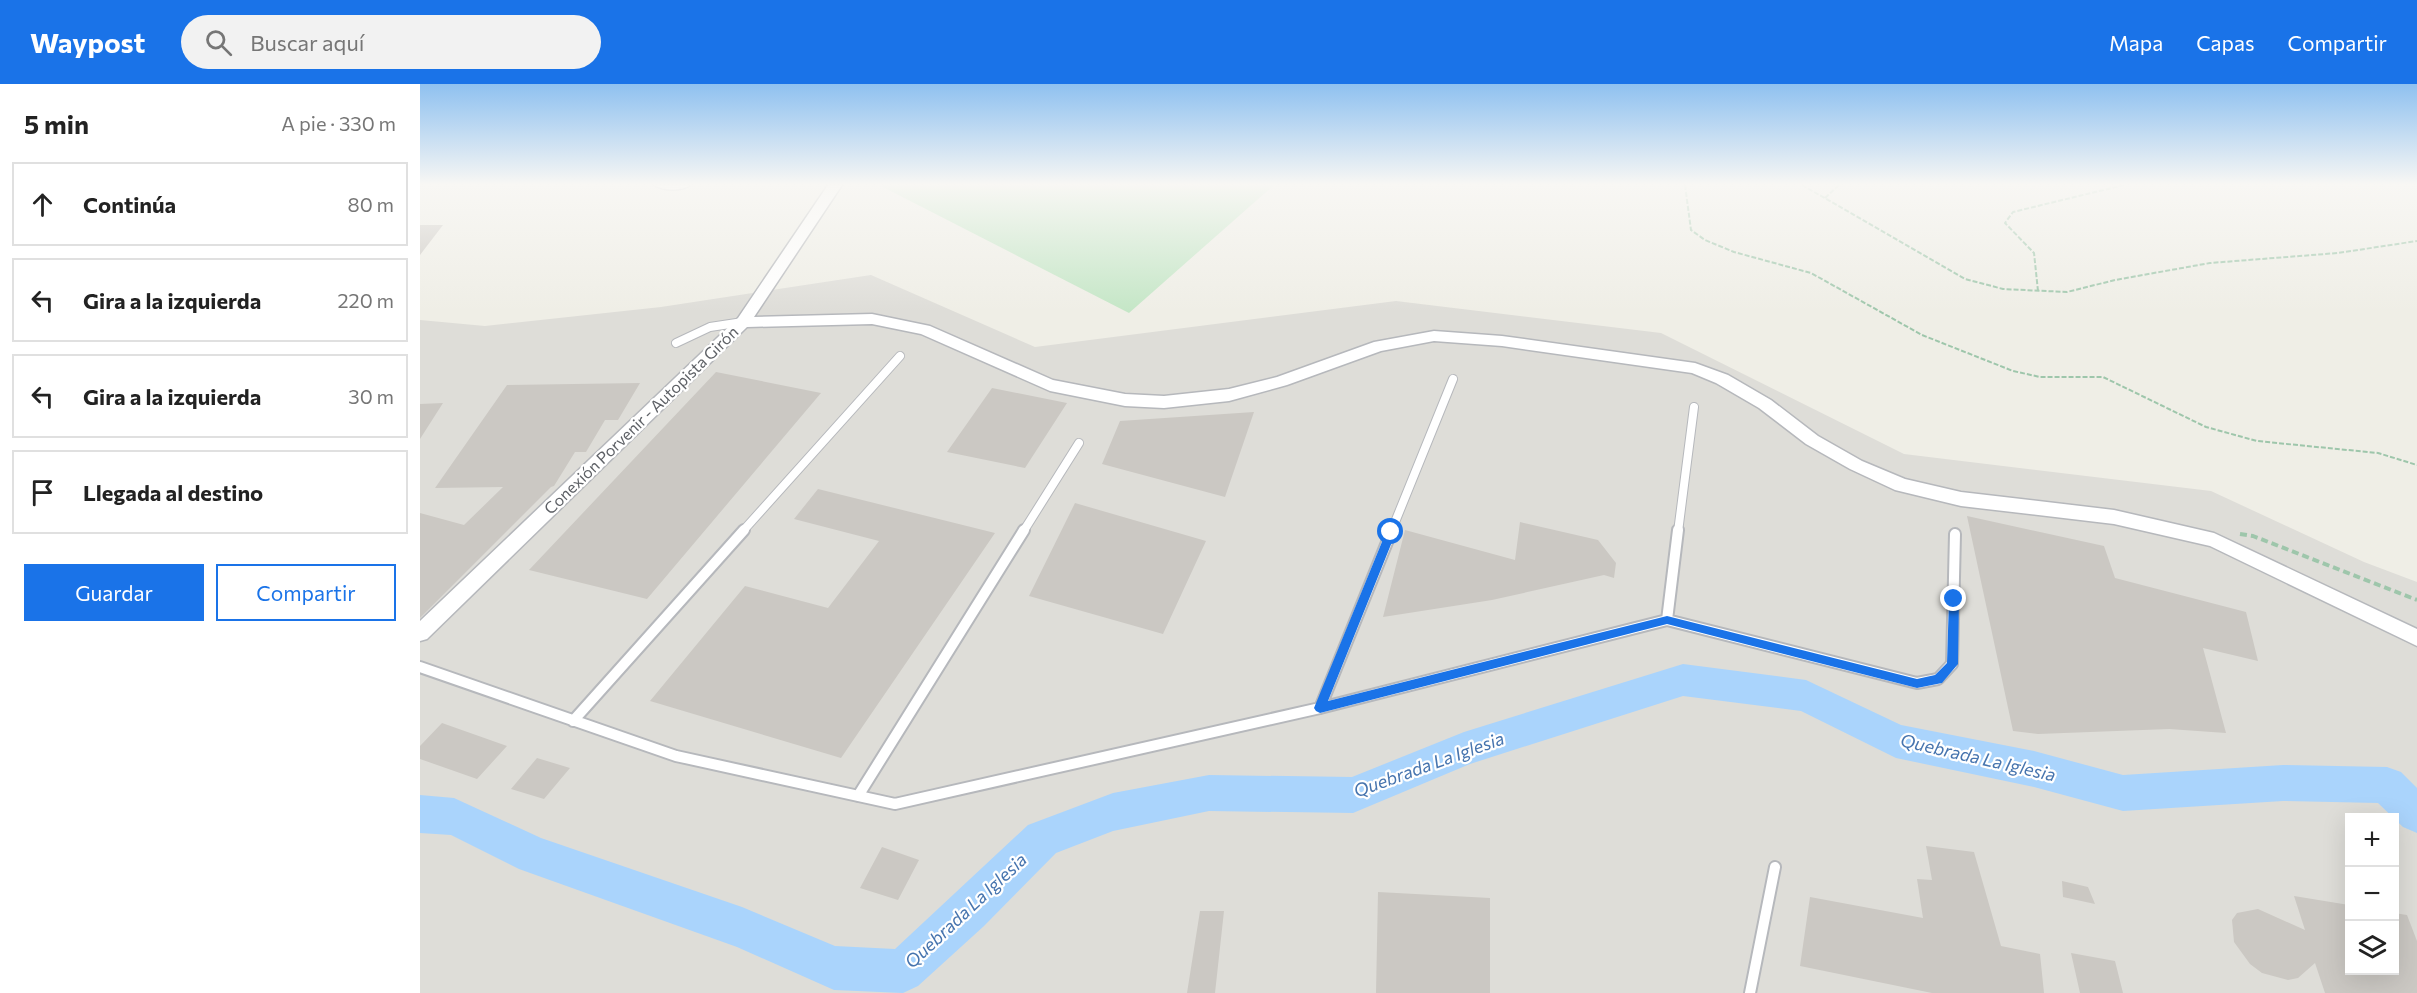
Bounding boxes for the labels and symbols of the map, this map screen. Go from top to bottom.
street label: Conexión Porvenir - Autopista Girón [540,322,742,518]
route start [1377,518,1403,544]
route end [1940,585,1966,611]
water label: Quebrada La Iglesia [1350,727,1507,802]
water label: Quebrada La Iglesia [1898,728,2058,786]
water label: Quebrada La Iglesia [900,848,1031,972]

